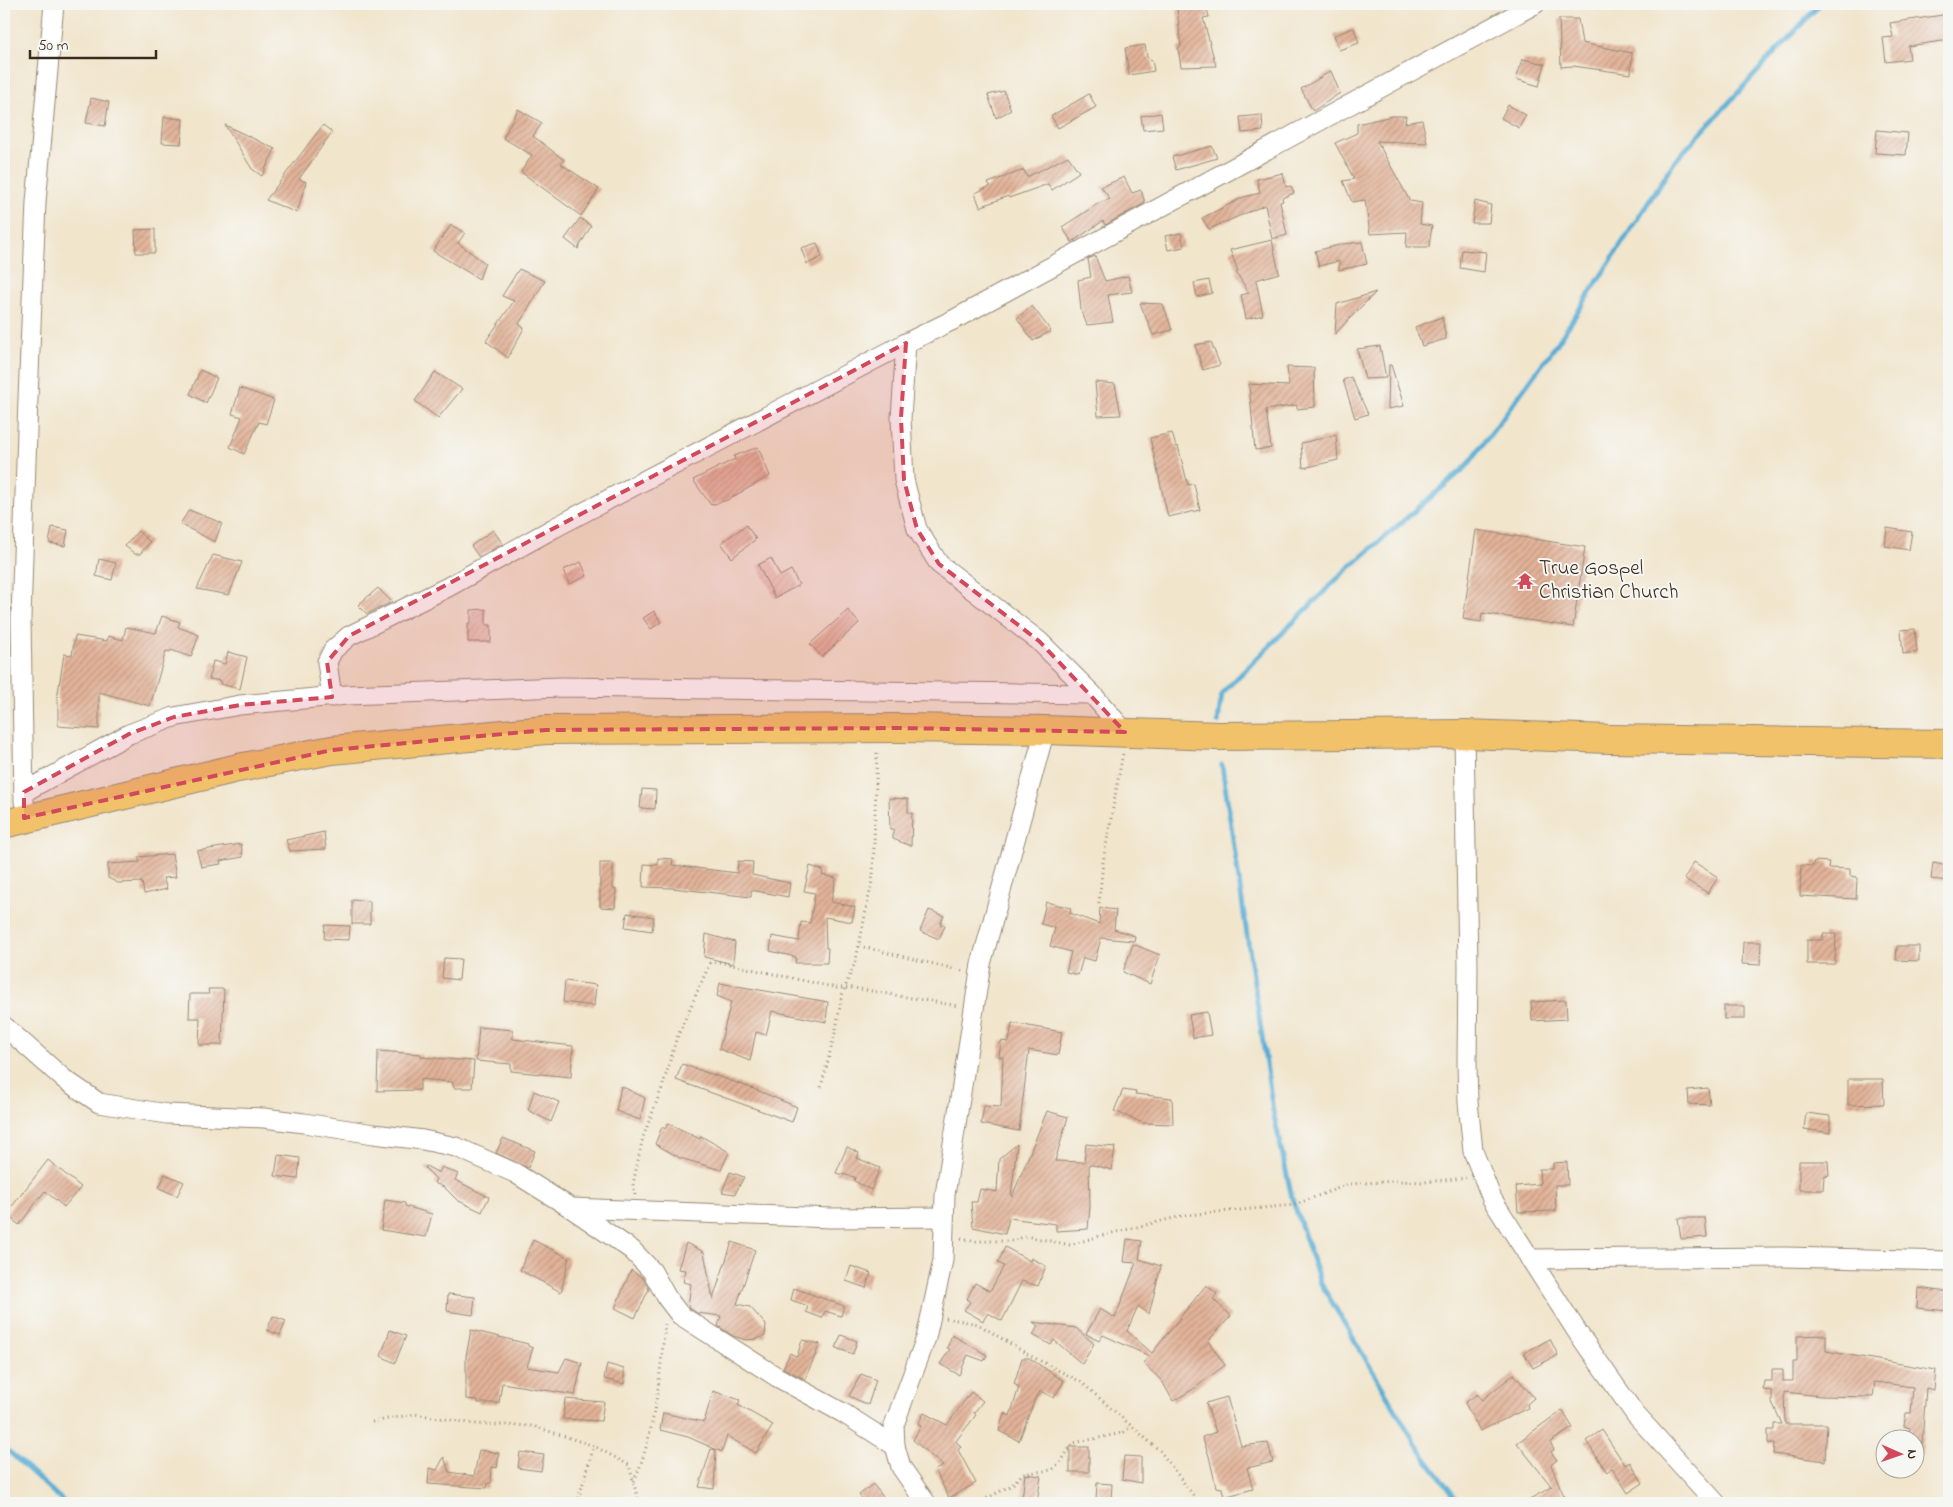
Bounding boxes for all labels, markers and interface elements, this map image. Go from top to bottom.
scale bar [30,28,156,60]
text: 50 m [38,35,69,57]
place label: True Gospel Christian Church [1539,554,1679,608]
temple icon: True Gospel Christian Church [1515,571,1535,591]
north arrow [1876,1430,1926,1480]
text: N [1901,1449,1922,1459]

